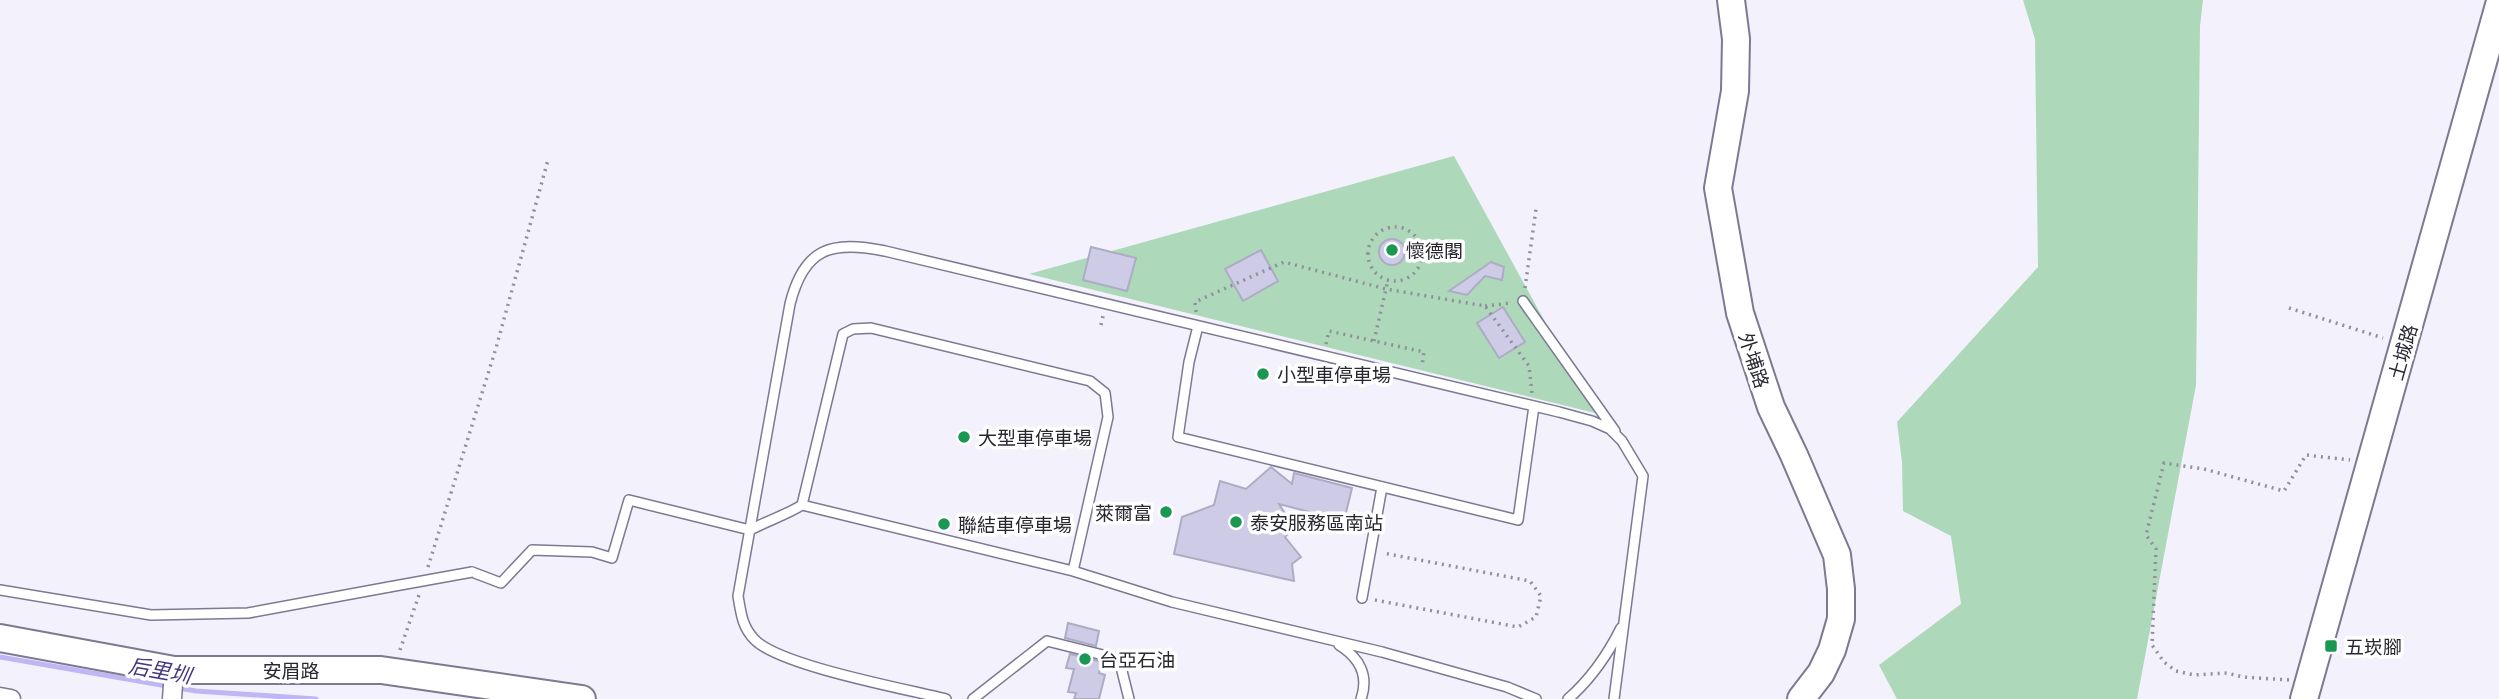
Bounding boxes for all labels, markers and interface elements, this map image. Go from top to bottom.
place label: 懷德閣 [1406,237,1463,263]
marker: 懷德閣 [1384,242,1400,258]
street label: 土城路 [2382,321,2422,383]
street label: 外埔路 [1734,329,1776,391]
place label: 小型車停車場 [1277,361,1391,387]
marker: 小型車停車場 [1255,366,1271,382]
place label: 大型車停車場 [978,424,1092,450]
marker: 大型車停車場 [956,429,972,445]
place label: 萊爾富 [1095,499,1152,525]
marker: 萊爾富 [1158,504,1174,520]
place label: 泰安服務區南站 [1250,509,1383,535]
place label: 聯結車停車場 [958,511,1072,537]
marker: 泰安服務區南站 [1228,514,1244,530]
marker: 聯結車停車場 [936,516,952,532]
place label: 五崁腳 [2345,633,2402,659]
marker: 五崁腳 [2323,638,2339,654]
place label: 台亞石油 [1099,646,1175,672]
water label: 后里圳 [127,650,196,689]
marker: 台亞石油 [1077,651,1093,667]
street label: 安眉路 [262,657,320,683]

